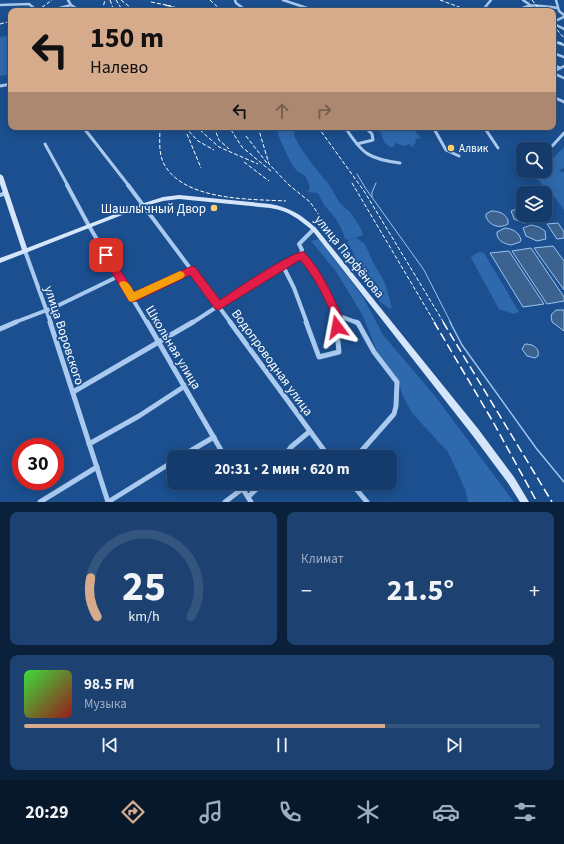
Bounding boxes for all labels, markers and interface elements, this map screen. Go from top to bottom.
text: 150 m [90,18,164,58]
icon: left [24,24,76,76]
text: Налево [90,55,148,80]
icon: left [229,100,251,122]
icon: ahead [271,100,293,122]
icon: right [313,100,335,122]
place label: Алвик [459,141,489,156]
map controls [516,142,552,222]
button: search [516,142,552,178]
marker: Алвик [446,143,456,153]
button: layers [516,186,552,222]
place label: Шашлычный Двор [101,200,206,218]
marker: Шашлычный Двор [209,203,219,213]
street label: улица Парфёнова [310,211,388,302]
pin [89,238,123,272]
icon: arrive [95,244,117,266]
street label: улица Воровского [40,283,89,387]
street label: Школьная улица [141,302,205,393]
street label: Водопроводная улица [227,306,317,420]
position arrow [316,306,358,348]
speed limit sign: 30 [12,438,64,490]
text: 20:31 · 2 мин · 620 m [214,459,350,480]
text: Климат [301,550,344,568]
text: 25 [122,556,165,616]
text: 21.5° [387,569,454,612]
text: − [301,575,312,607]
text: + [529,575,540,607]
text: km/h [128,605,159,626]
text: 98.5 FM [84,674,135,695]
text: Музыка [84,695,127,713]
icon: previous [99,734,121,756]
icon: pause [271,734,293,756]
icon: next [443,734,465,756]
icon: directions [119,798,147,826]
icon: music [197,798,225,826]
icon: phone [276,798,304,826]
icon: climate [354,798,382,826]
icon: car [432,798,460,826]
icon: filters [511,798,539,826]
text: 20:29 [25,800,69,825]

